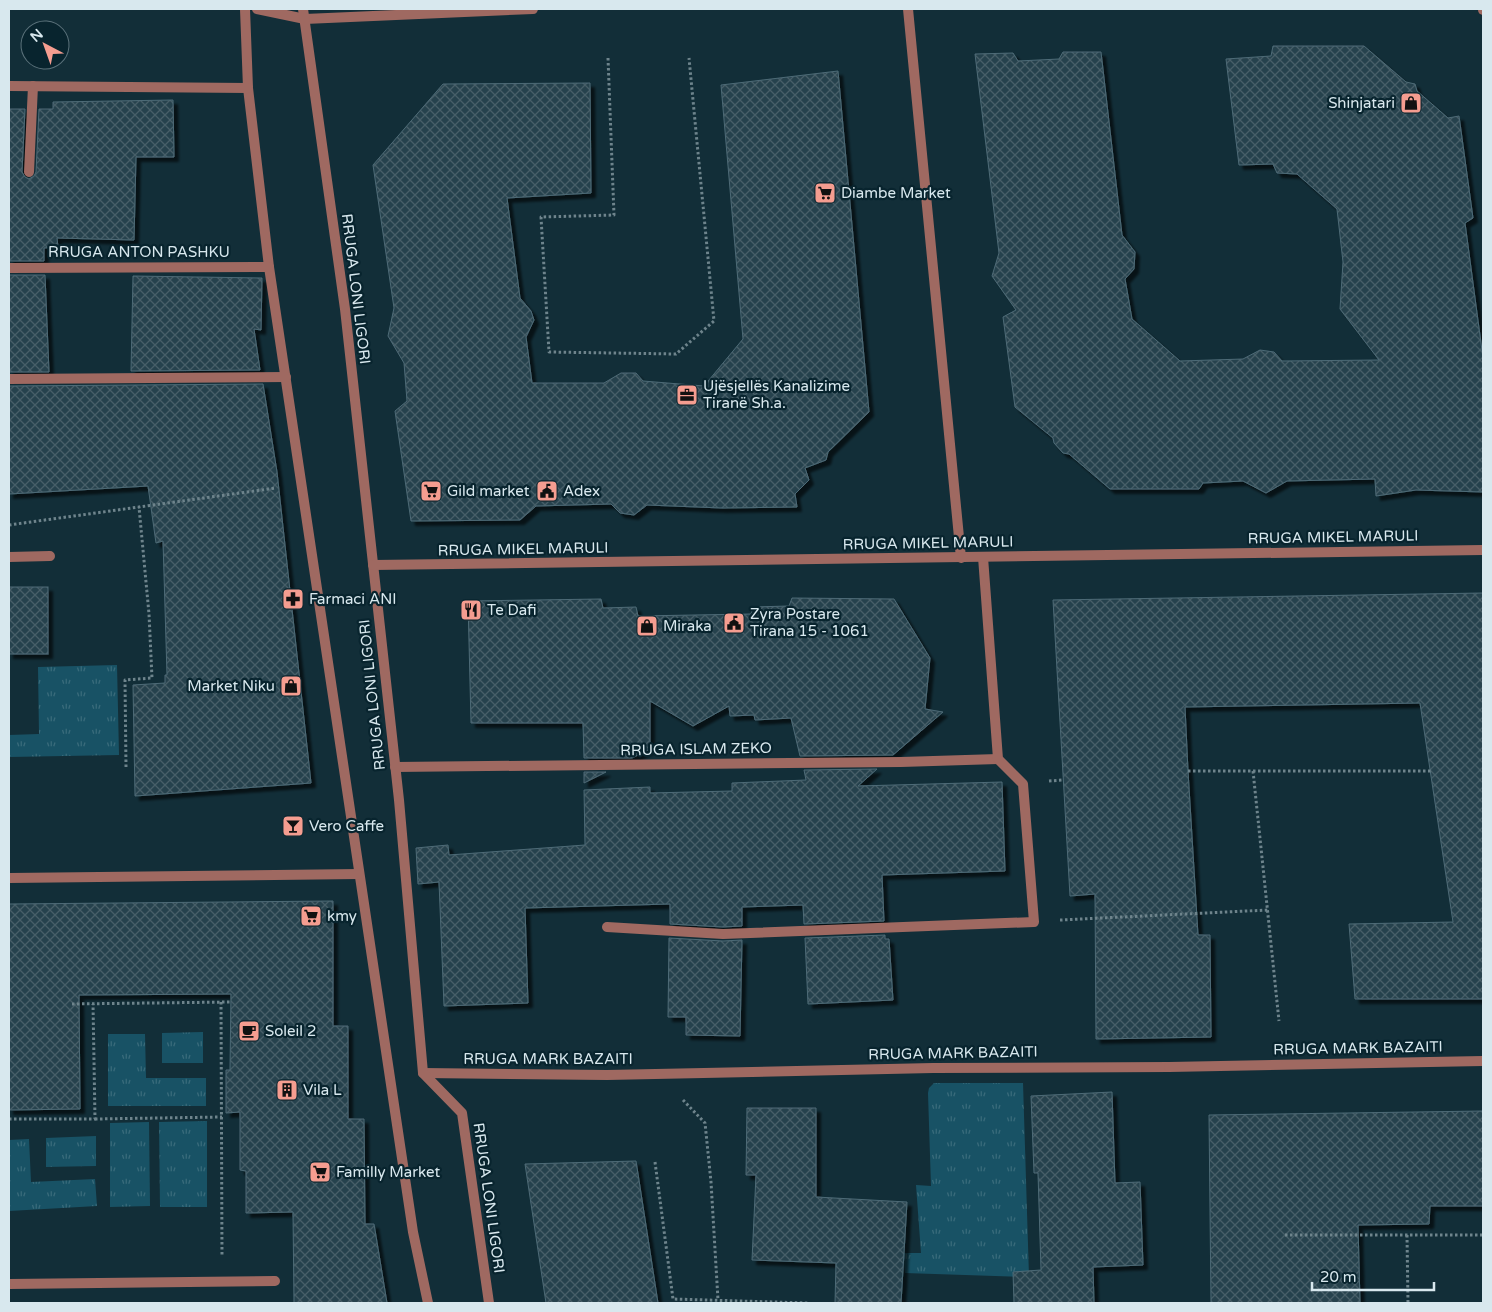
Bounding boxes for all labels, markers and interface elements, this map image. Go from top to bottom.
north arrow [20,20,70,70]
text: N [27,25,47,46]
shop icon: Shinjatari [1399,91,1423,115]
place label: Shinjatari [1328,94,1395,112]
supermarket icon: Diambe Market [813,181,837,205]
place label: Diambe Market [841,184,951,202]
street label: RRUGA LONI LIGORI [338,213,374,365]
street label: RRUGA ANTON PASHKU [48,243,230,261]
place label: Ujësjellës Kanalizime Tiranë Sh.a. [703,377,850,412]
office icon: Ujësjellës Kanalizime Tiranë Sh.a. [675,383,699,407]
supermarket icon: Gild market [419,479,443,503]
public building icon: Adex [535,479,559,503]
place label: Gild market [447,482,530,500]
place label: Adex [563,482,600,500]
street label: RRUGA MIKEL MARULI [1247,527,1419,547]
street label: RRUGA MIKEL MARULI [842,533,1014,553]
street label: RRUGA MIKEL MARULI [437,539,609,559]
pharmacy icon: Farmaci ANI [281,587,305,611]
place label: Farmaci ANI [309,590,397,608]
restaurant icon: Te Dafi [459,598,483,622]
place label: Te Dafi [487,601,536,619]
place label: Zyra Postare Tirana 15 - 1061 [750,605,869,640]
public building icon: Zyra Postare Tirana 15 - 1061 [722,611,746,635]
shop icon: Miraka [635,614,659,638]
place label: Miraka [663,617,712,635]
street label: RRUGA LONI LIGORI [355,619,389,771]
shop icon: Market Niku [279,674,303,698]
place label: Market Niku [187,677,275,695]
street label: RRUGA ISLAM ZEKO [620,739,772,759]
bar icon: Vero Caffe [281,814,305,838]
place label: Vero Caffe [309,817,384,835]
supermarket icon: kmy [299,904,323,928]
place label: kmy [327,907,357,925]
cafe icon: Soleil 2 [237,1019,261,1043]
place label: Soleil 2 [265,1022,316,1040]
street label: RRUGA MARK BAZAITI [1273,1038,1443,1058]
street label: RRUGA MARK BAZAITI [868,1043,1038,1063]
street label: RRUGA MARK BAZAITI [463,1050,633,1068]
building icon: Vila L [275,1078,299,1102]
place label: Vila L [303,1081,342,1099]
street label: RRUGA LONI LIGORI [470,1122,508,1274]
supermarket icon: Familly Market [308,1160,332,1184]
place label: Familly Market [336,1163,441,1181]
scale bar [1312,1260,1434,1292]
text: 20 m [1320,1268,1357,1286]

